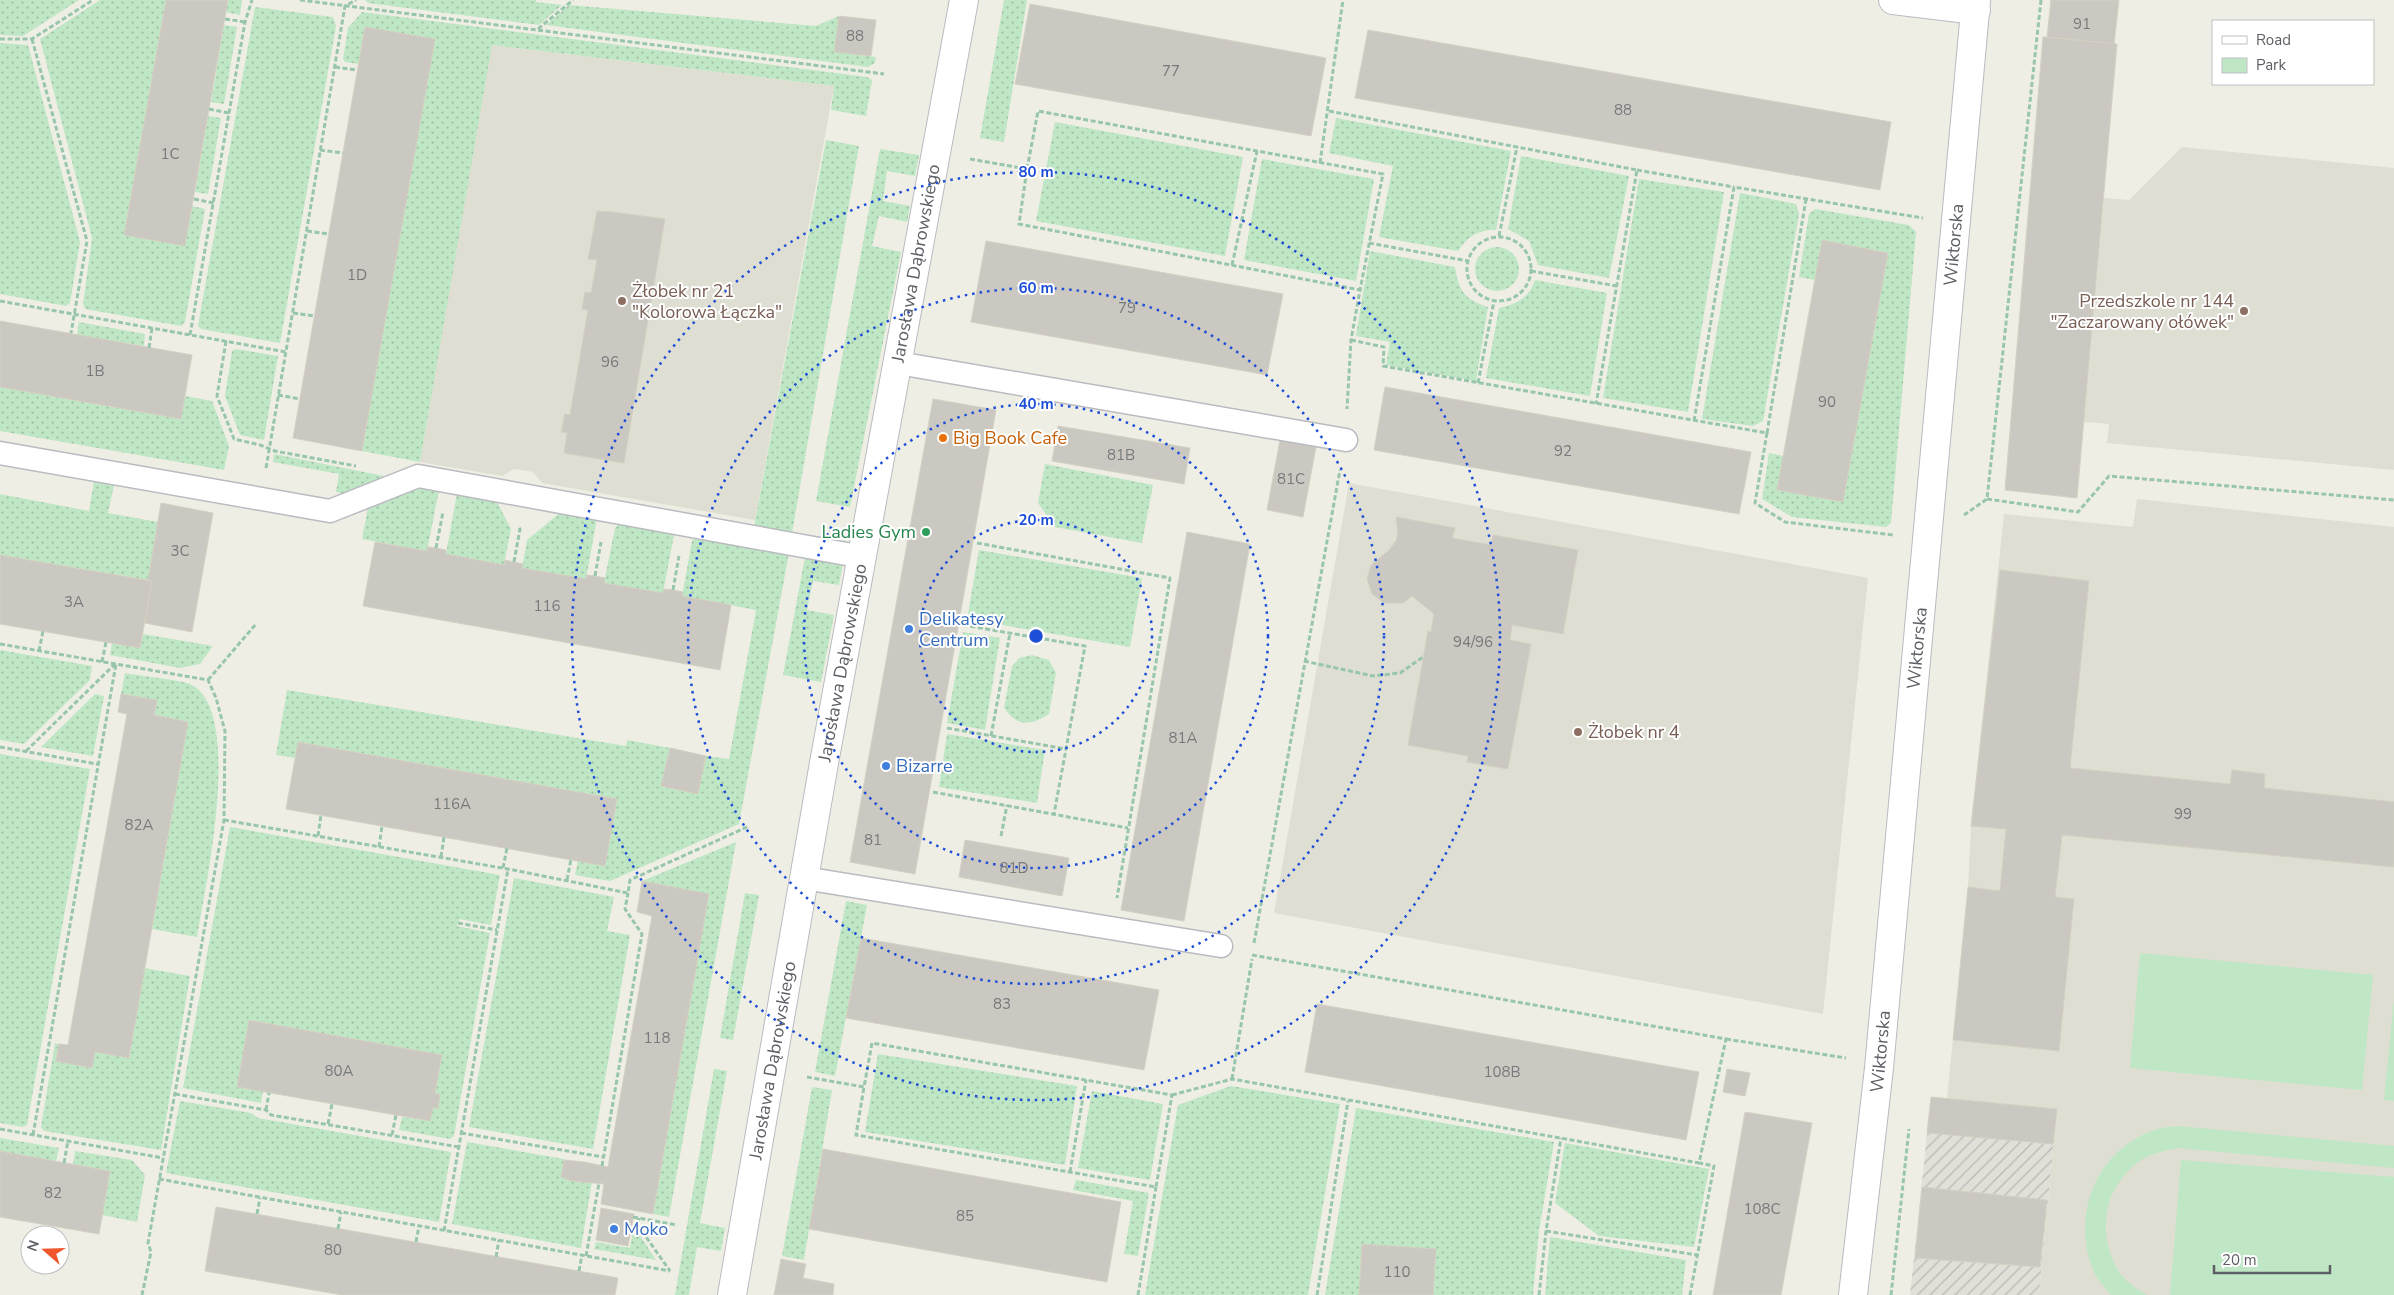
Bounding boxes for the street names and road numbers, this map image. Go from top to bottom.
street label: Jarosława Dąbrowskiego [886,162,946,365]
street label: Wiktorska [1938,203,1969,287]
street label: Jarosława Dąbrowskiego [812,562,872,765]
street label: Wiktorska [1901,606,1933,690]
street label: Jarosława Dąbrowskiego [743,959,802,1163]
street label: Wiktorska [1864,1009,1896,1094]

